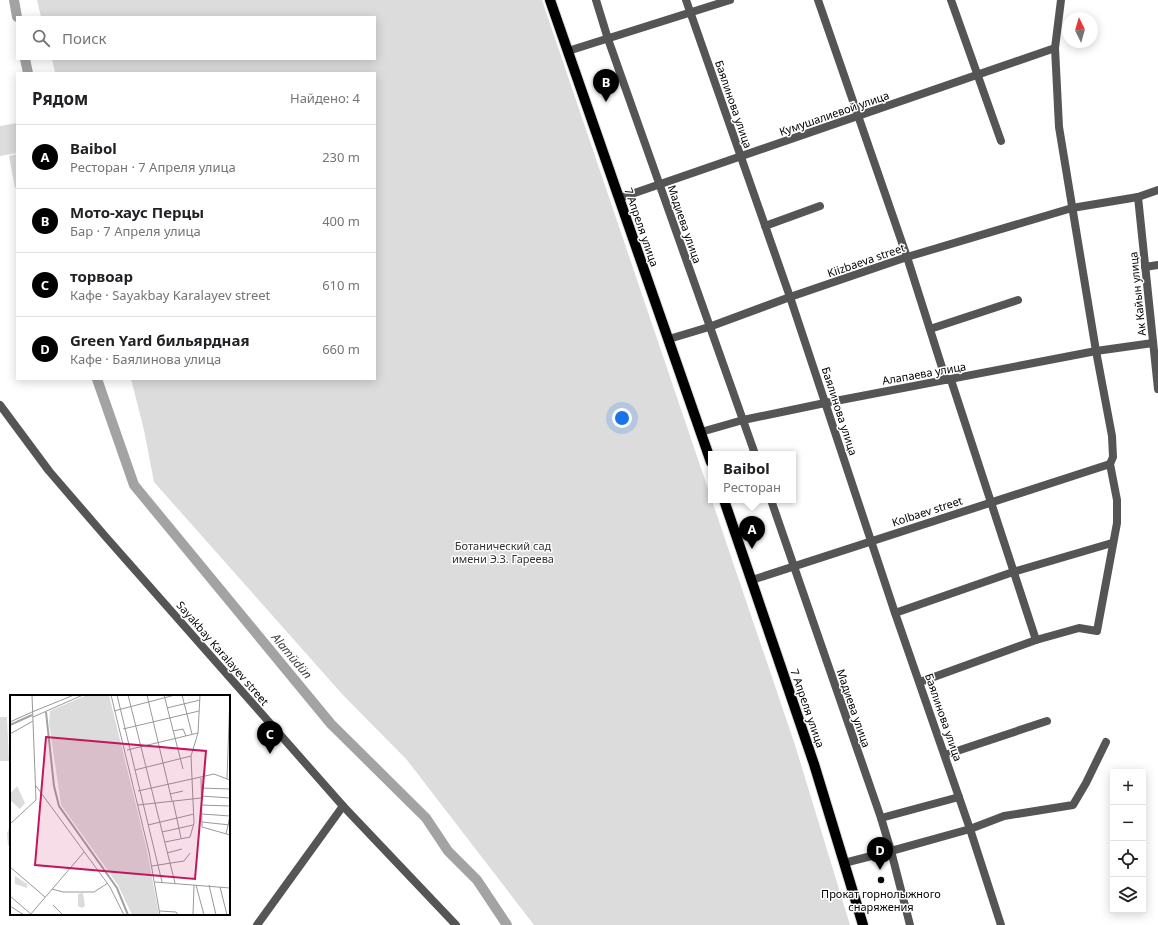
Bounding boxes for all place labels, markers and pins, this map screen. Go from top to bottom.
pin: B [593,69,619,102]
pin: A [739,516,765,549]
pin: C [257,721,283,754]
pin: D [867,837,893,870]
marker: Прокат горнолыжного снаряжения [876,875,886,885]
place label: Прокат горнолыжного снаряжения [821,886,941,914]

